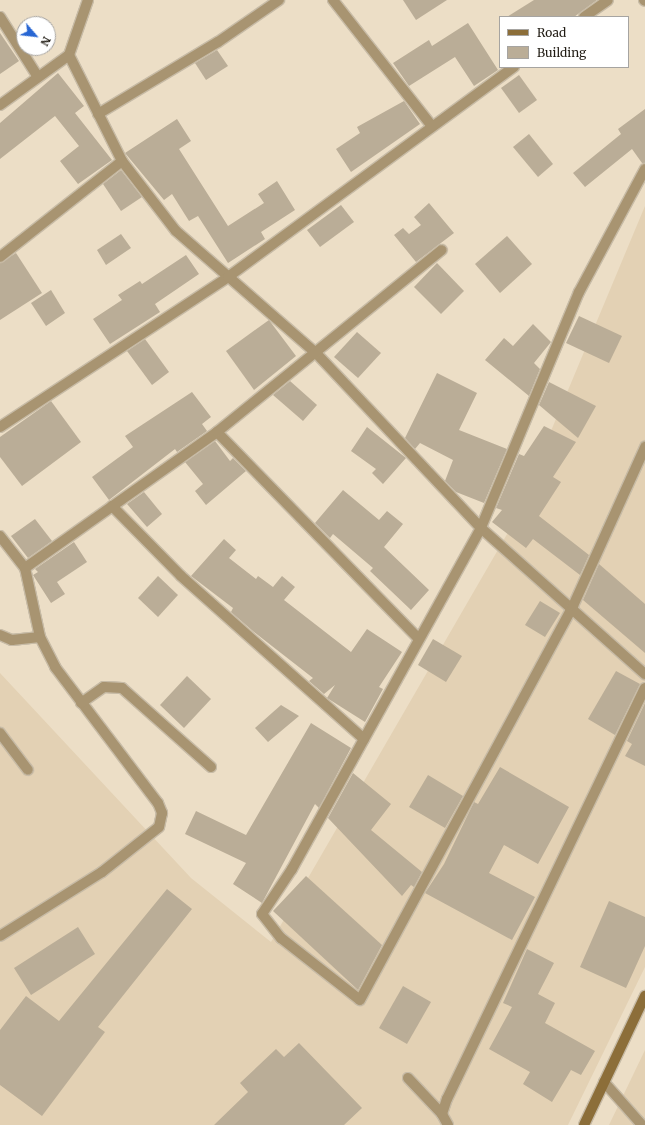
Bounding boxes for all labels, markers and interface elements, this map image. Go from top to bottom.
north arrow [16,16,56,56]
legend [499,16,629,68]
text: Road [537,25,566,40]
text: N [37,34,54,48]
text: Building [537,45,586,60]

